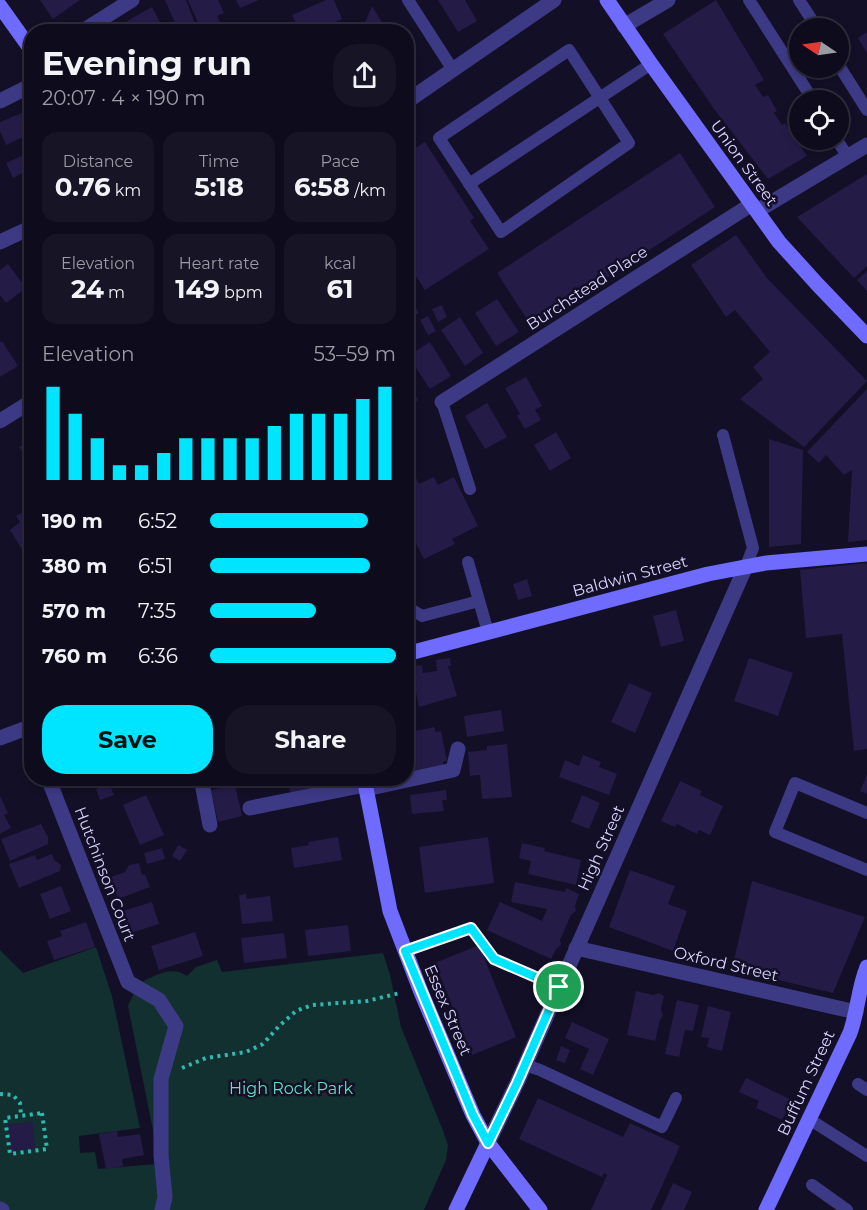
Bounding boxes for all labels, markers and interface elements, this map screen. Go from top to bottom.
north arrow [789,18,849,78]
map controls [789,18,849,150]
text: Evening run [42,43,252,83]
button: share [333,44,396,107]
text: 20:07 · 4 × 190 m [42,86,205,110]
button: locate [789,90,849,150]
street label: Union Street [707,116,782,210]
text: Distance [63,152,133,171]
text: Time [199,152,239,171]
text: Pace [320,152,360,171]
text: 0.76 [55,171,111,203]
text: 5:18 [194,171,244,203]
text: 6:58 [294,171,350,203]
text: km [111,181,141,200]
text: /km [350,181,386,200]
street label: Burchstead Place [523,242,651,334]
text: Elevation [61,254,135,273]
text: Heart rate [179,254,259,273]
text: kcal [324,254,356,273]
text: 24 [71,273,104,305]
text: 149 [175,273,220,305]
text: 61 [327,273,353,305]
text: m [104,283,125,302]
text: bpm [220,283,263,302]
text: Elevation [42,342,134,366]
text: 53–59 m [314,342,396,366]
text: 190 m [42,509,103,533]
text: 6:52 [138,509,177,533]
street label: Baldwin Street [570,551,690,600]
text: 380 m [42,554,107,578]
text: 6:51 [138,554,173,578]
text: 570 m [42,599,106,623]
text: 7:35 [138,599,176,623]
text: 760 m [42,644,107,668]
text: 6:36 [138,644,178,668]
button: Save [42,705,213,774]
button: Share [225,705,396,774]
street label: High Street [574,802,629,894]
street label: Hutchinson Court [71,804,140,944]
street label: Oxford Street [672,943,781,985]
pin [533,961,584,1012]
street label: Essex Street [420,962,476,1059]
icon: arrive [542,970,575,1003]
street label: Buffum Street [773,1027,839,1139]
park label: High Rock Park [229,1079,353,1098]

